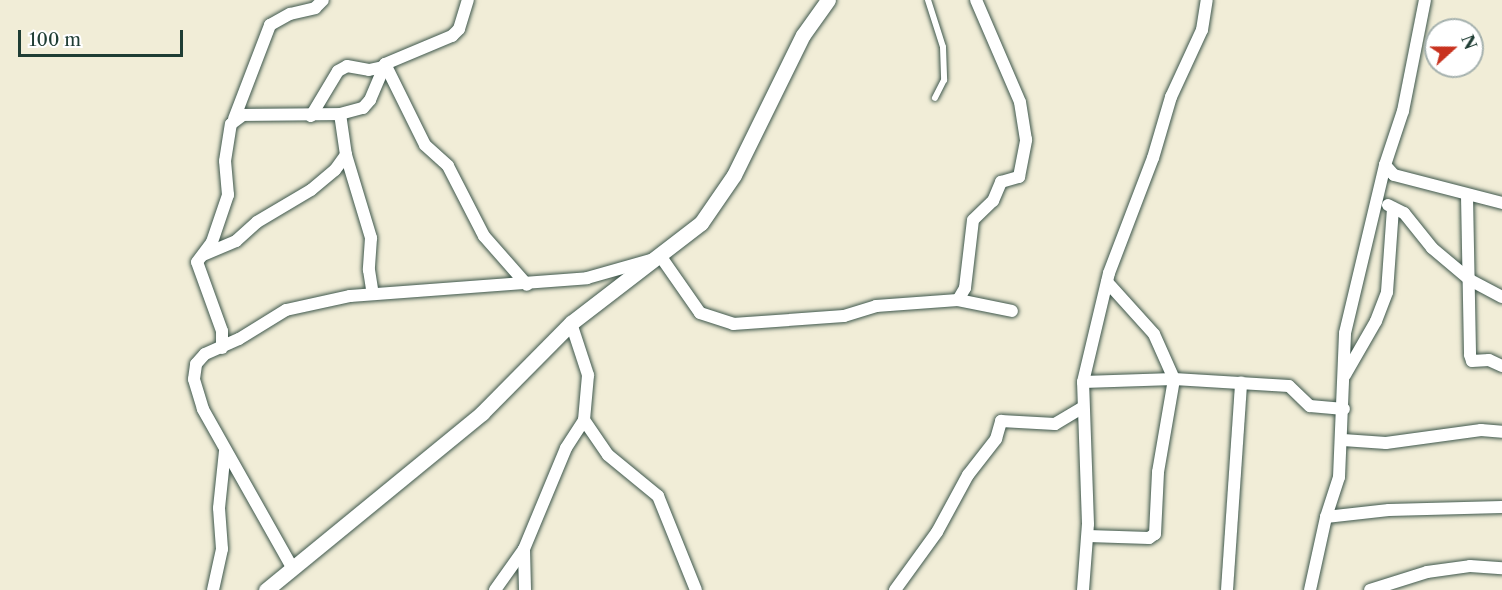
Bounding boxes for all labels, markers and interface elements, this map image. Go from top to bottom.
scale bar [21,18,186,56]
north arrow [1424,18,1484,78]
text: 100 m [29,29,81,51]
text: N [1457,32,1481,52]

